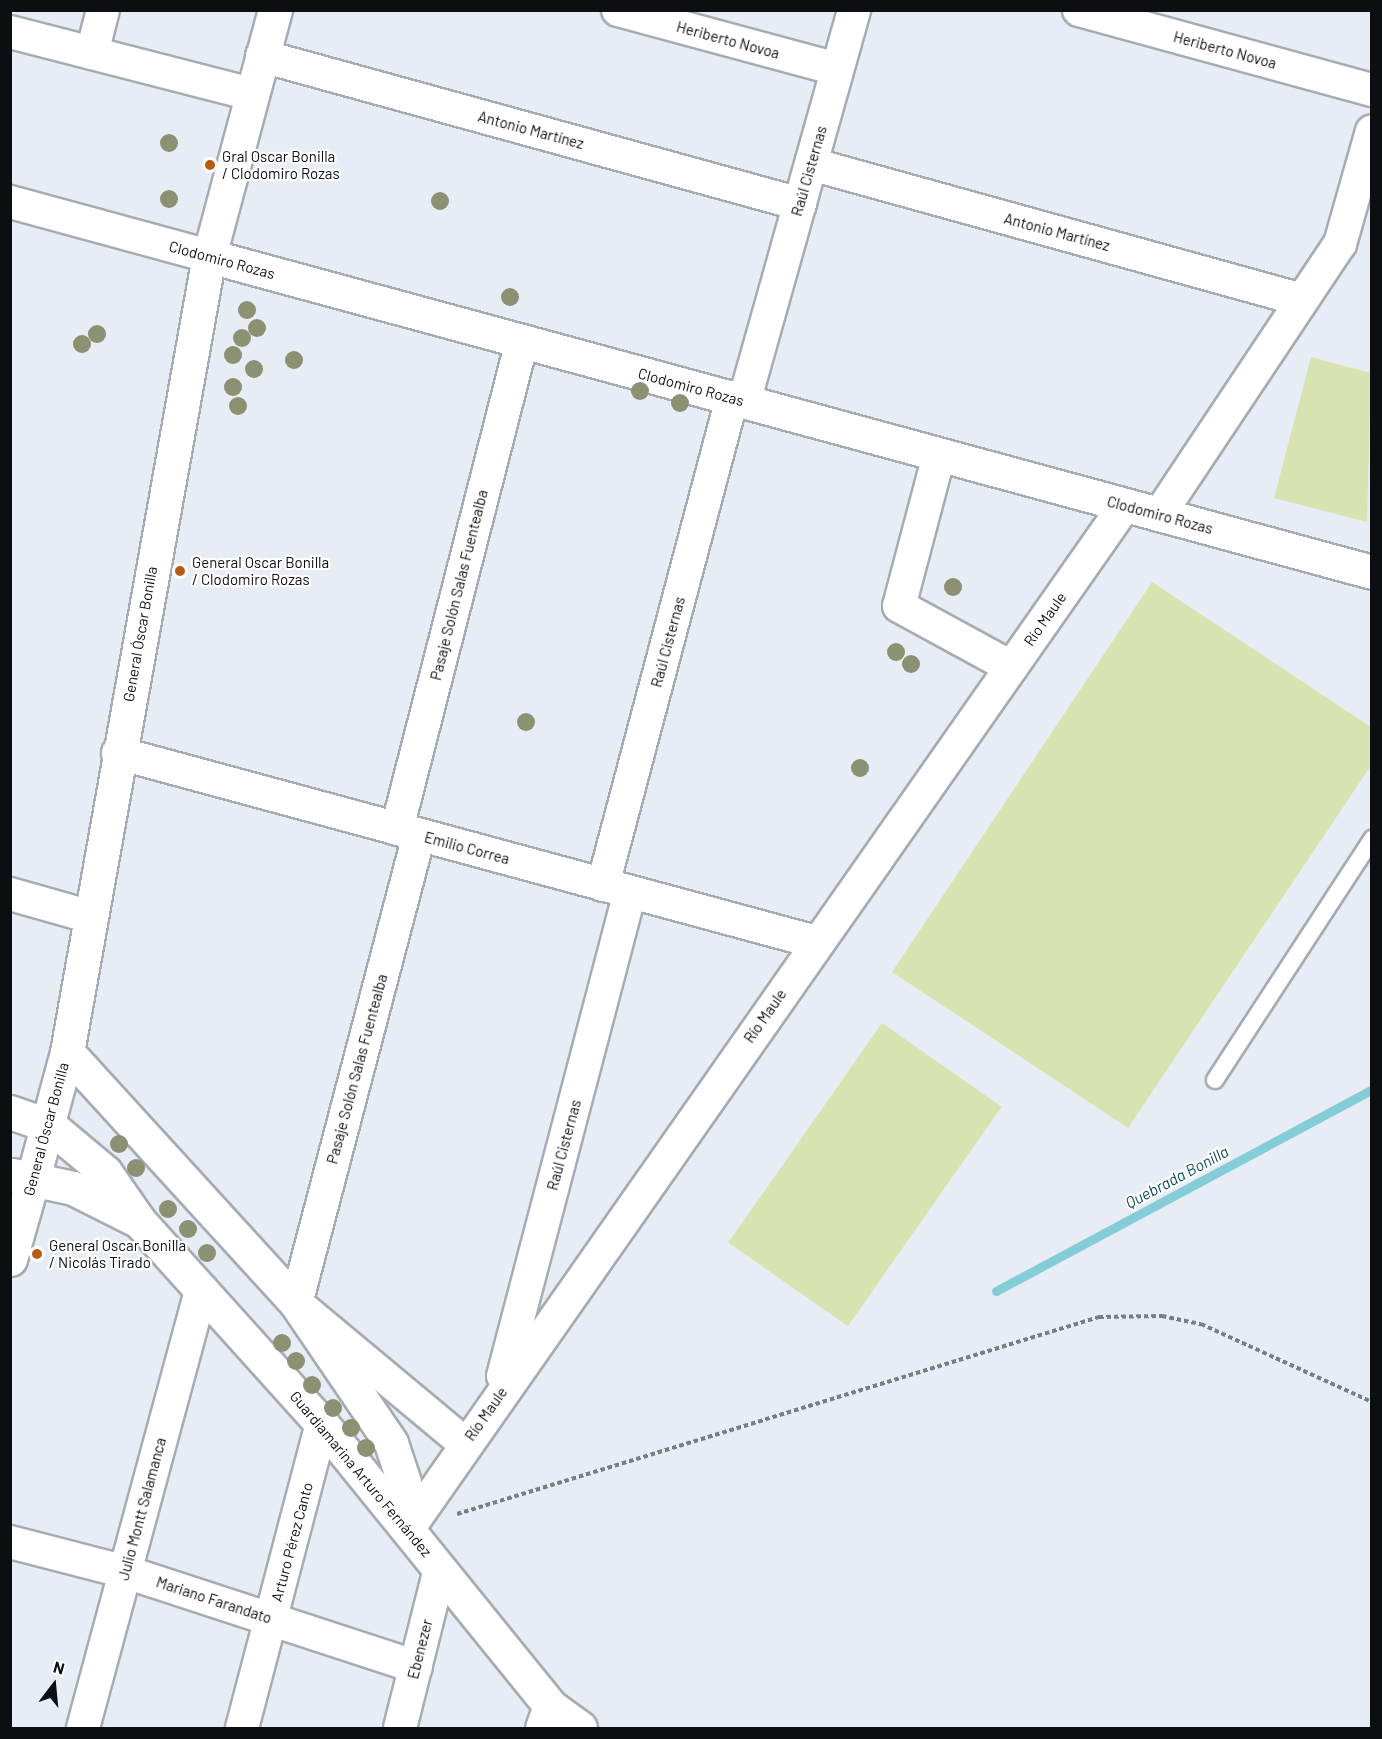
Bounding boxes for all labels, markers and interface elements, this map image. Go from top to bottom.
street label: Heriberto Novoa [674,18,782,62]
street label: Heriberto Novoa [1171,28,1279,72]
street label: Antonio Martínez [476,107,586,153]
street label: Raúl Cisternas [788,124,830,218]
place label: Gral Oscar Bonilla / Clodomiro Rozas [222,147,340,182]
marker: Gral Oscar Bonilla / Clodomiro Rozas [203,158,217,172]
street label: Antonio Martínez [1002,209,1112,255]
street label: Clodomiro Rozas [167,237,277,283]
street label: Clodomiro Rozas [636,364,746,410]
street label: Pasaje Solón Salas Fuentealba [427,488,491,682]
street label: Clodomiro Rozas [1105,492,1215,538]
place label: General Oscar Bonilla / Clodomiro Rozas [192,553,329,588]
marker: General Oscar Bonilla / Clodomiro Rozas [173,564,187,578]
street label: General Óscar Bonilla [119,565,161,703]
street label: Río Maule [1020,589,1070,649]
street label: Raúl Cisternas [647,595,689,689]
street label: Emilio Correa [422,828,512,868]
street label: Pasaje Solón Salas Fuentealba [323,972,391,1166]
street label: Río Maule [740,986,790,1046]
street label: General Óscar Bonilla [20,1060,72,1198]
street label: Raúl Cisternas [543,1098,585,1192]
water label: Quebrada Bonilla [1122,1142,1232,1212]
place label: General Oscar Bonilla / Nicolás Tirado [49,1236,186,1271]
marker: General Oscar Bonilla / Nicolás Tirado [30,1247,44,1261]
street label: Río Maule [461,1384,511,1444]
street label: Guardiamarina Arturo Fernández [286,1387,436,1561]
street label: Julio Montt Salamanca [114,1436,170,1582]
street label: Arturo Pérez Canto [267,1480,317,1604]
street label: Mariano Farandato [154,1573,274,1627]
street label: Ebenezer [404,1617,436,1681]
north arrow [24,1655,84,1715]
text: N [51,1657,67,1678]

